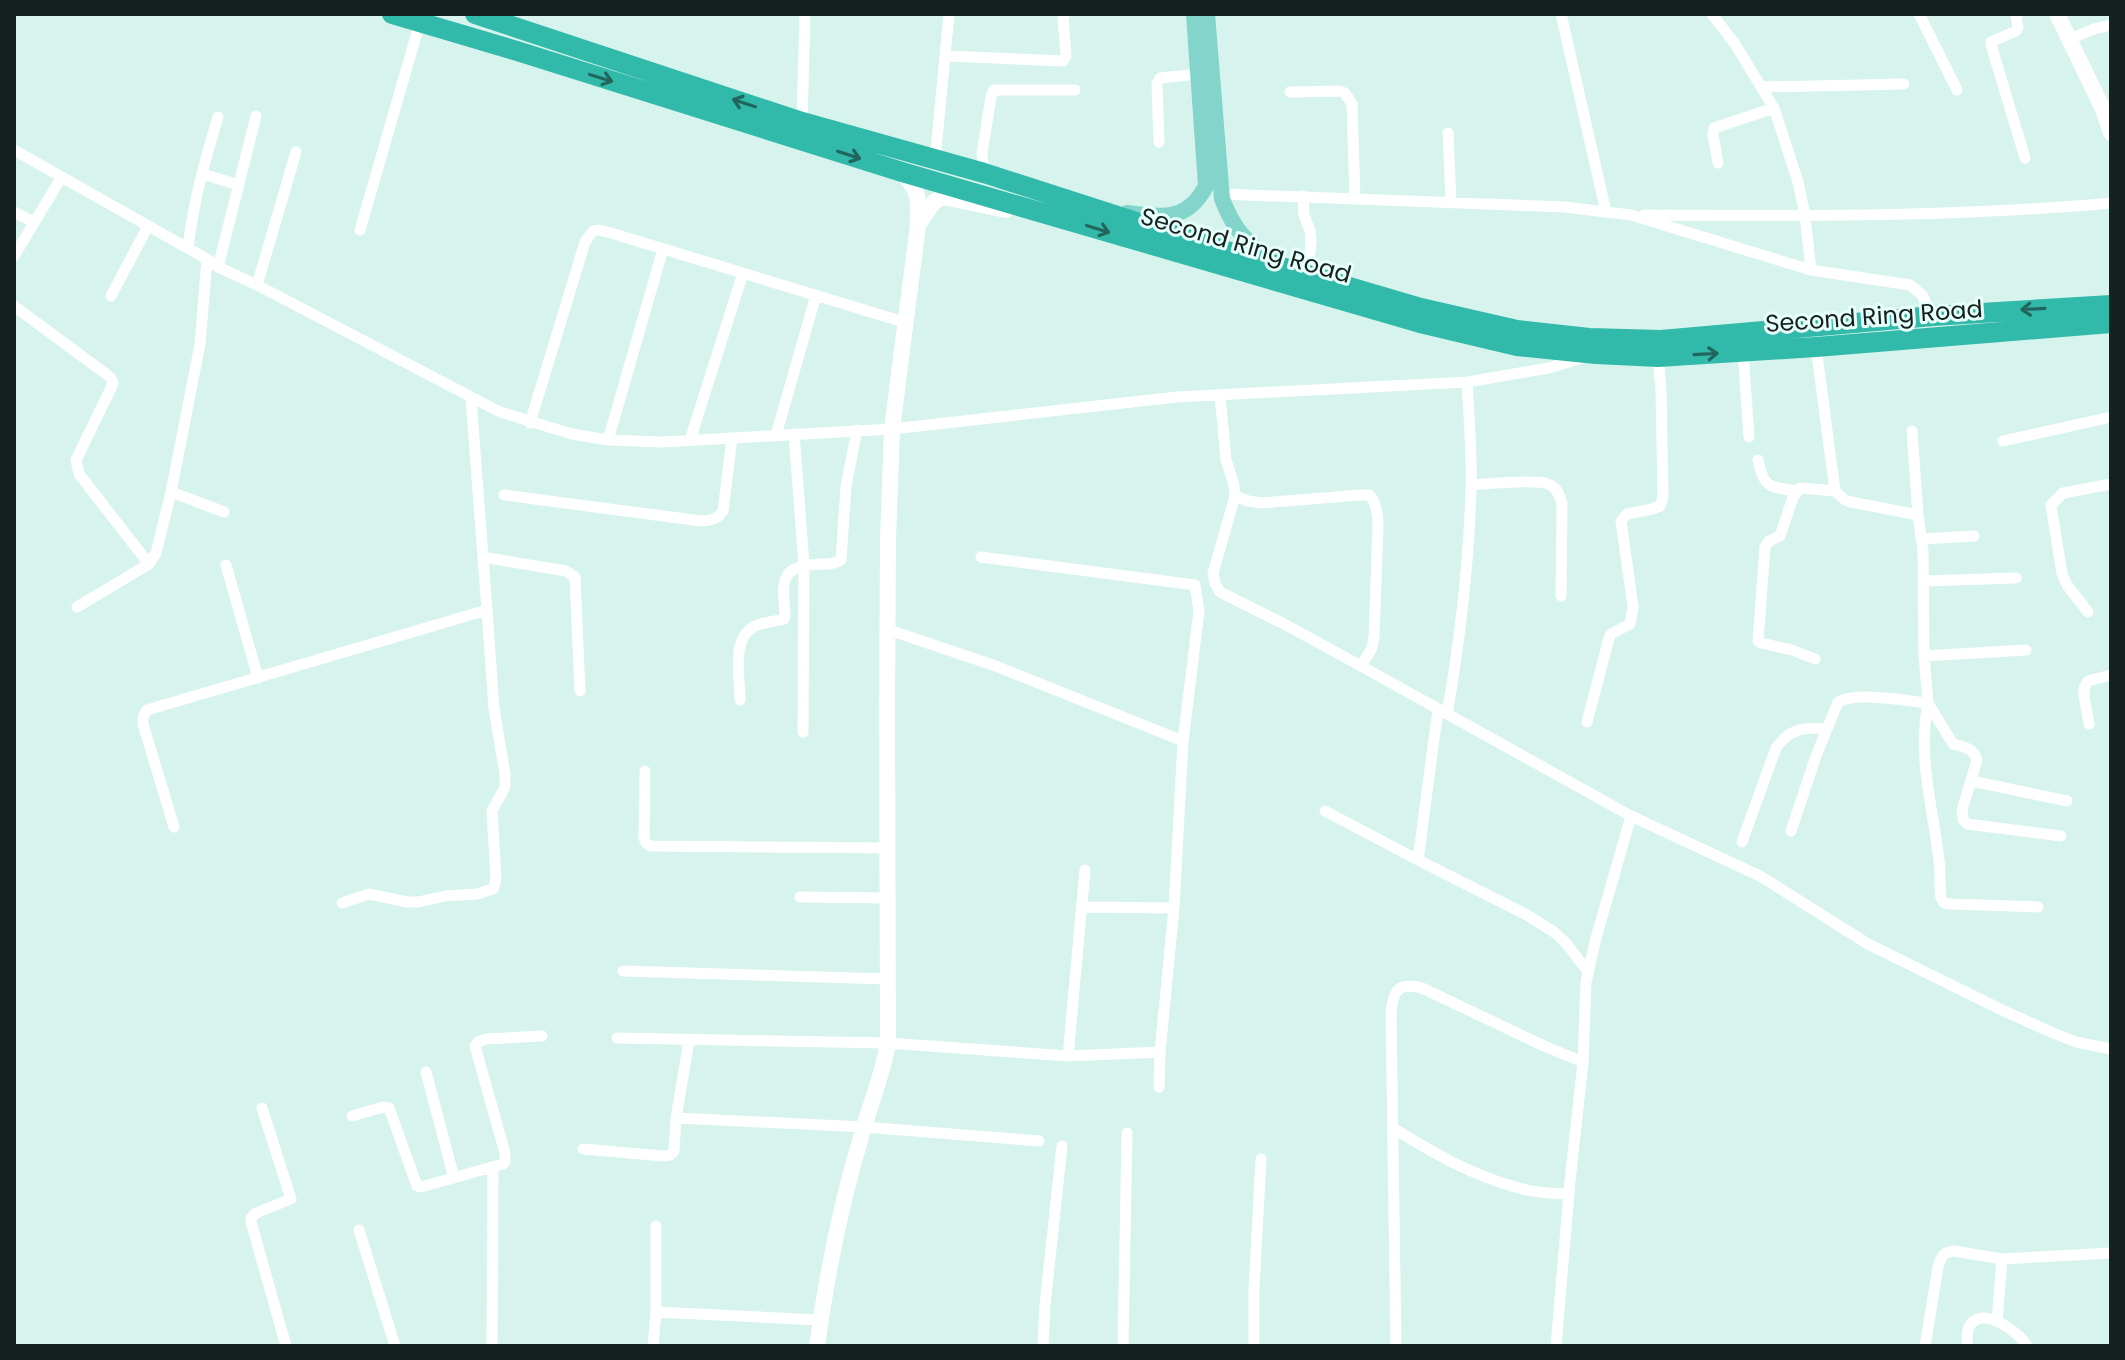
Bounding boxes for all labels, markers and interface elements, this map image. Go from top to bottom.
one-way arrow [588,71,613,86]
one-way arrow [732,95,757,110]
one-way arrow [836,149,861,163]
street label: Second Ring Road [1137,199,1355,291]
one-way arrow [1085,222,1111,237]
street label: Second Ring Road [1764,292,1984,340]
one-way arrow [2020,302,2047,317]
one-way arrow [1692,346,1719,361]

